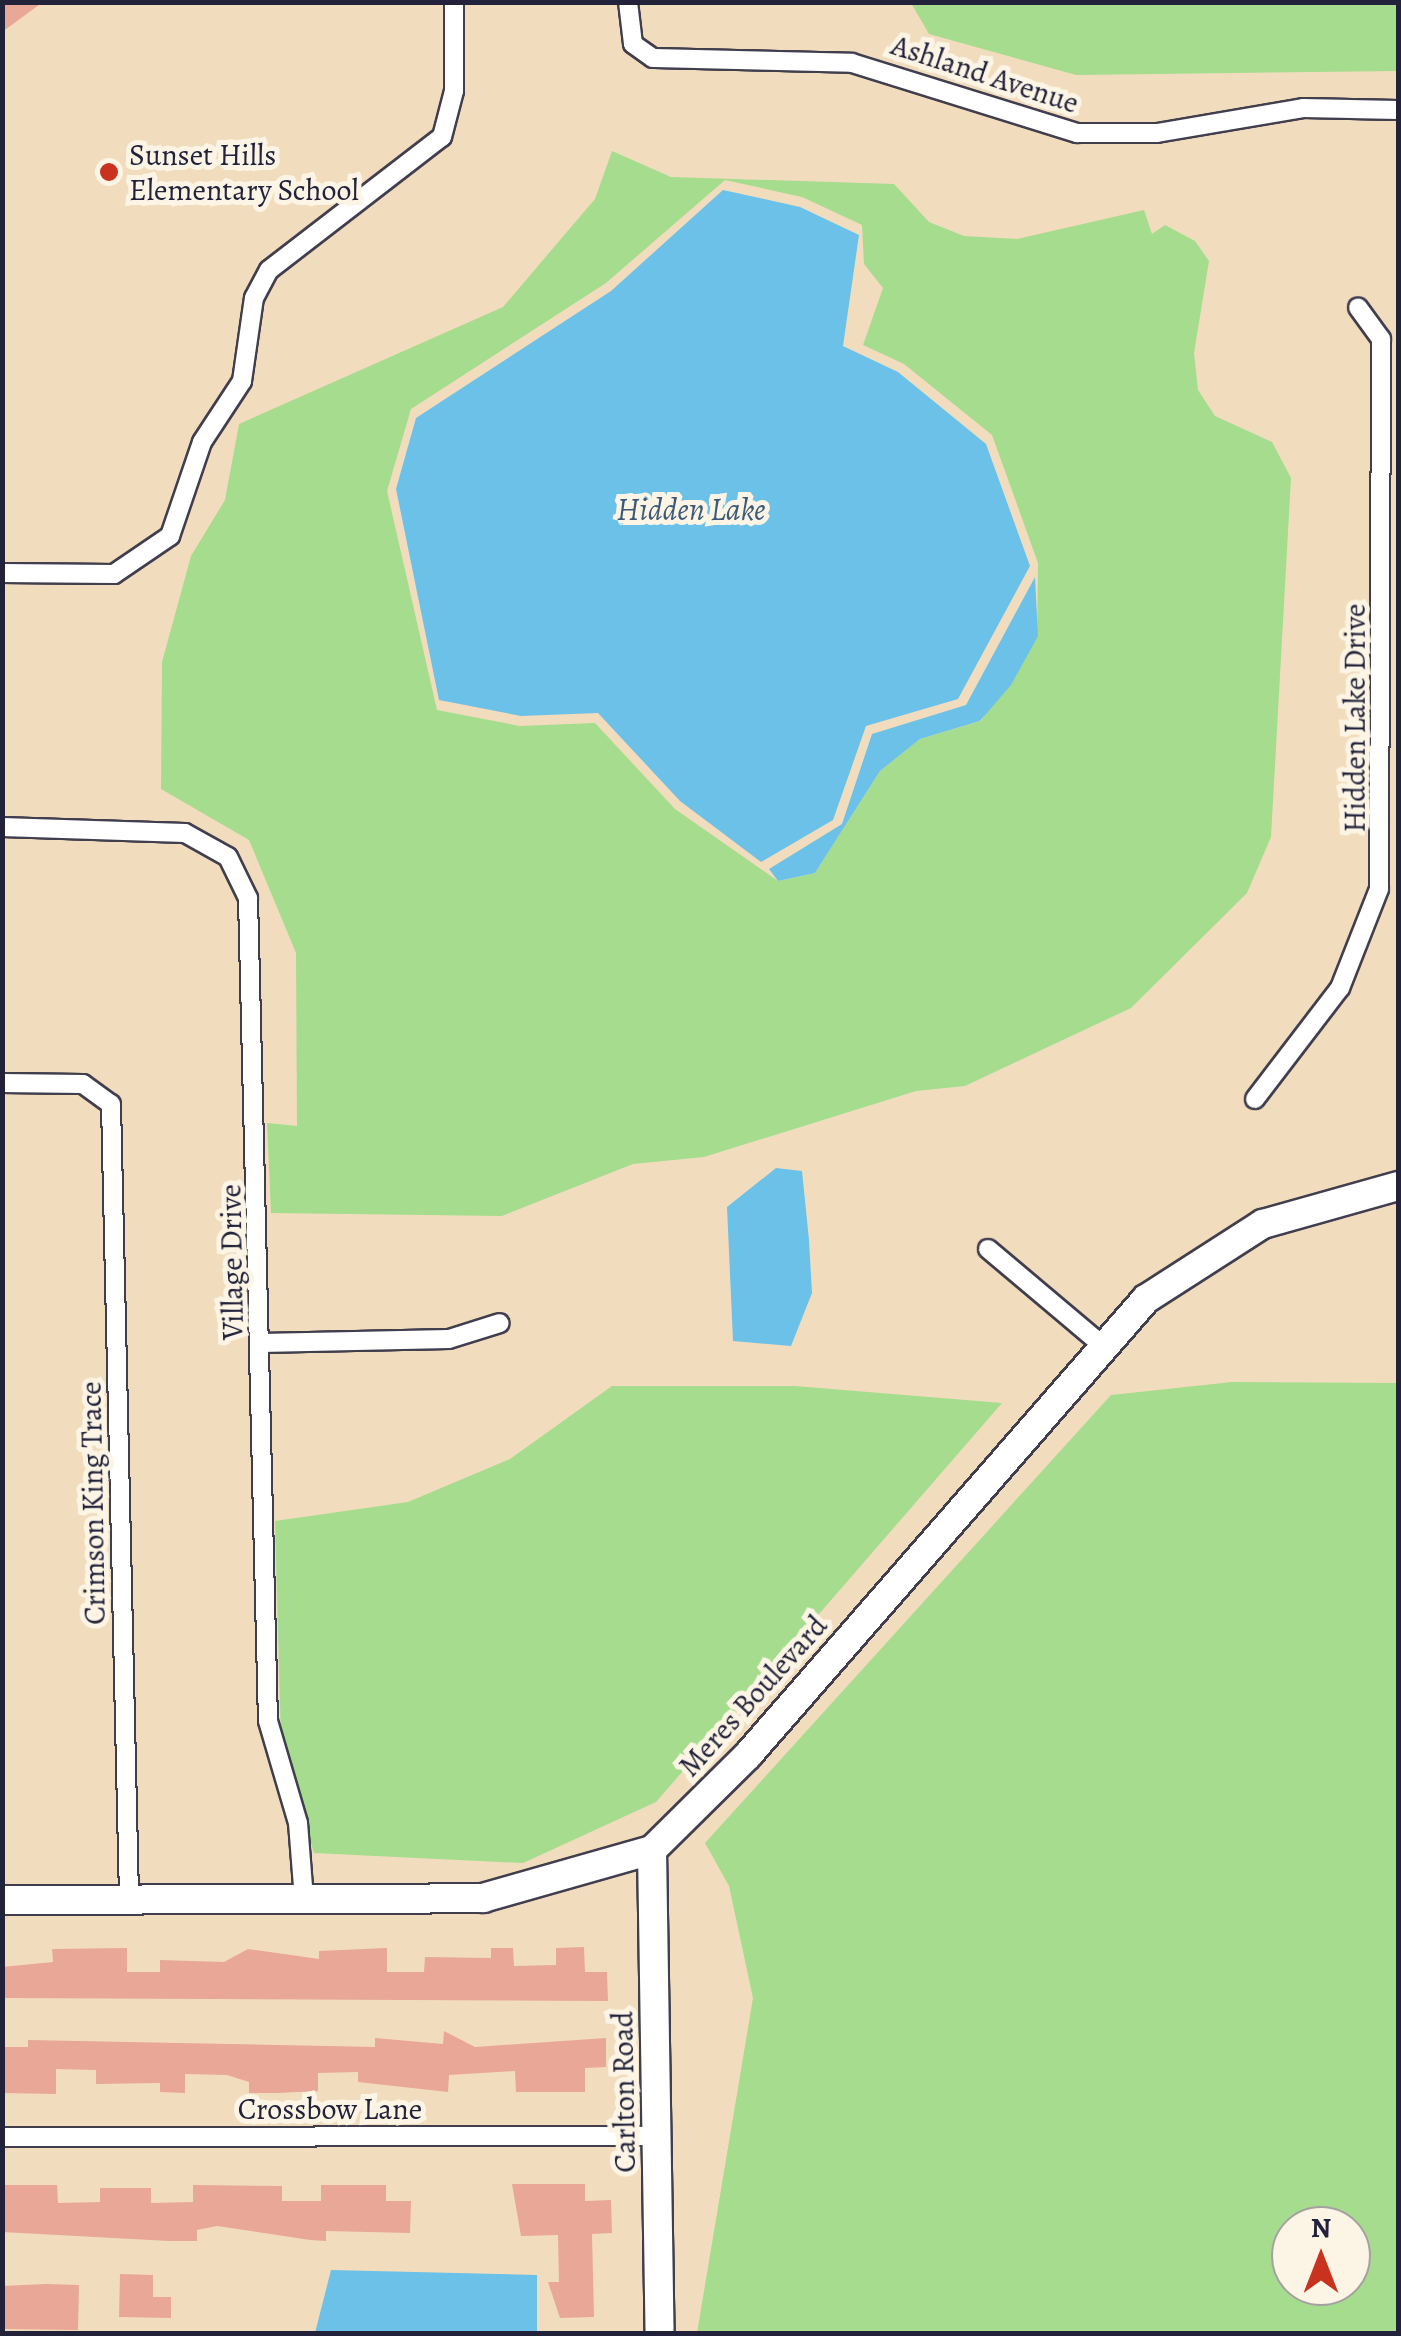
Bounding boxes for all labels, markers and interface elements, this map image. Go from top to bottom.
street label: Ashland Avenue [887,27,1083,121]
place label: Sunset Hills Elementary School [129,137,359,208]
marker: Sunset Hills Elementary School [98,161,120,183]
water label: Hidden Lake [616,490,766,528]
street label: Hidden Lake Drive [1337,603,1373,833]
street label: Village Drive [213,1184,251,1340]
street label: Crimson King Trace [73,1381,113,1625]
street label: Meres Boulevard [671,1608,835,1784]
street label: Carlton Road [605,2011,643,2173]
street label: Crossbow Lane [238,2091,422,2127]
north arrow [1271,2206,1371,2306]
text: N [1311,2209,1331,2247]

